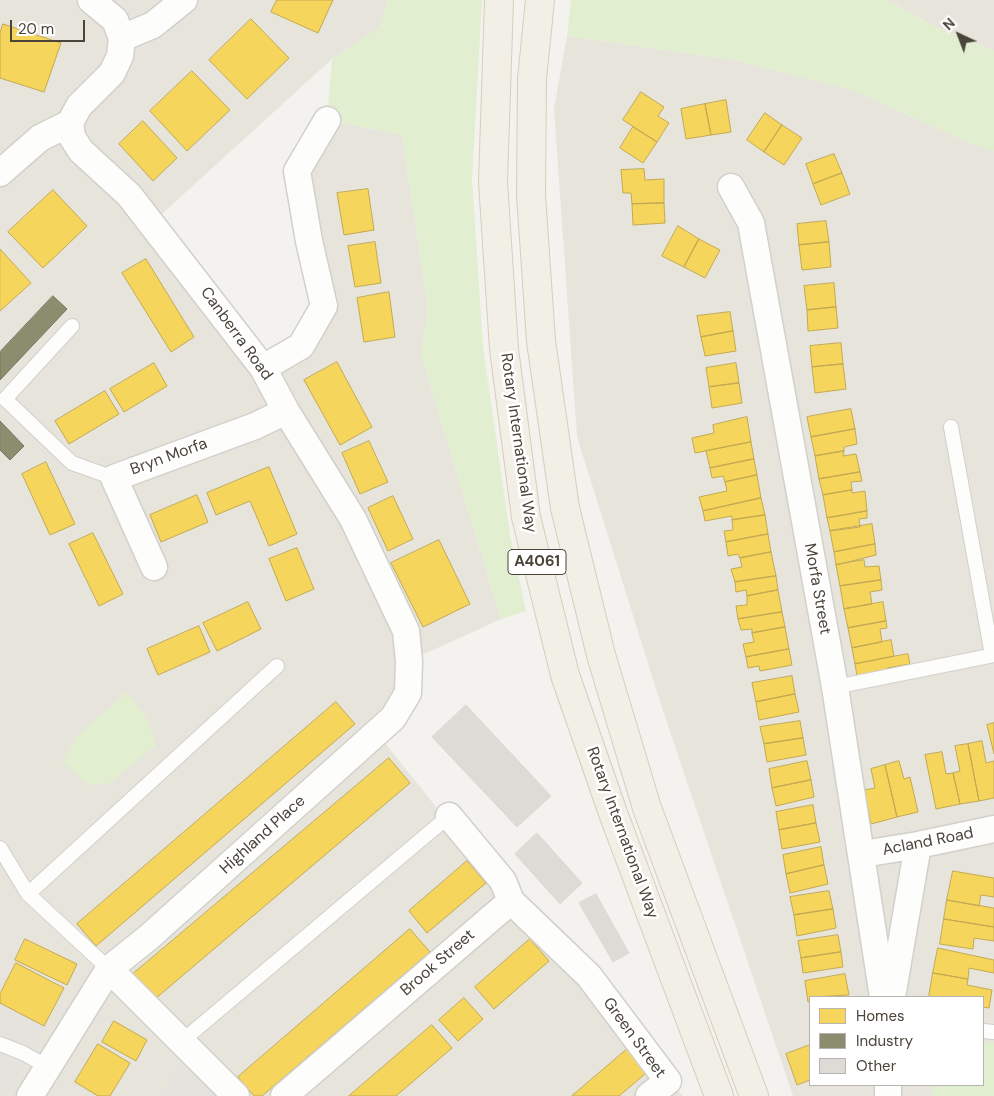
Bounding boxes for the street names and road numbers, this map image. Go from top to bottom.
street label: Canberra Road [196,284,276,384]
street label: Rotary International Way [496,352,540,534]
street label: Bryn Morfa [128,434,210,480]
street label: Morfa Street [800,542,834,636]
road number: A4061 [508,550,566,574]
street label: Rotary International Way [582,745,662,921]
street label: Highland Place [216,792,310,878]
street label: Acland Road [881,824,975,860]
street label: Brook Street [397,926,479,1000]
street label: Green Street [598,994,670,1082]

